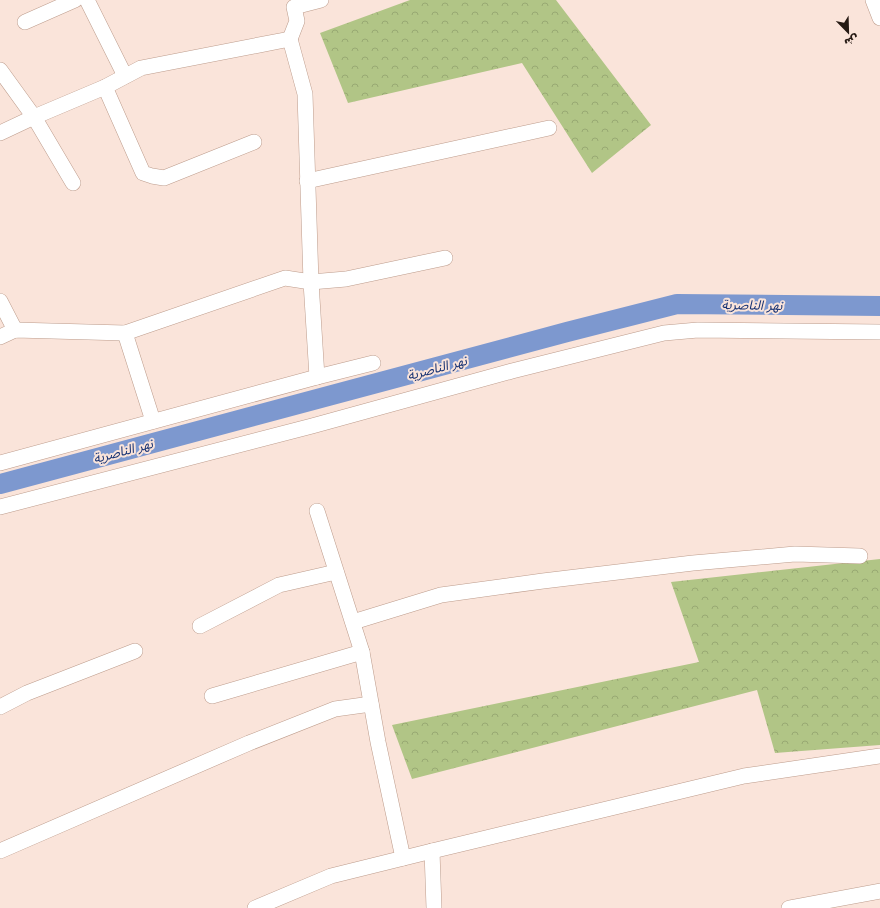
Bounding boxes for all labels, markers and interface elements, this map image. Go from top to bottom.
north arrow [828,12,868,52]
text: ش [842,32,861,50]
water label: نهر الناصرية [721,297,784,314]
water label: نهر الناصرية [406,353,470,384]
water label: نهر الناصرية [92,436,156,467]

